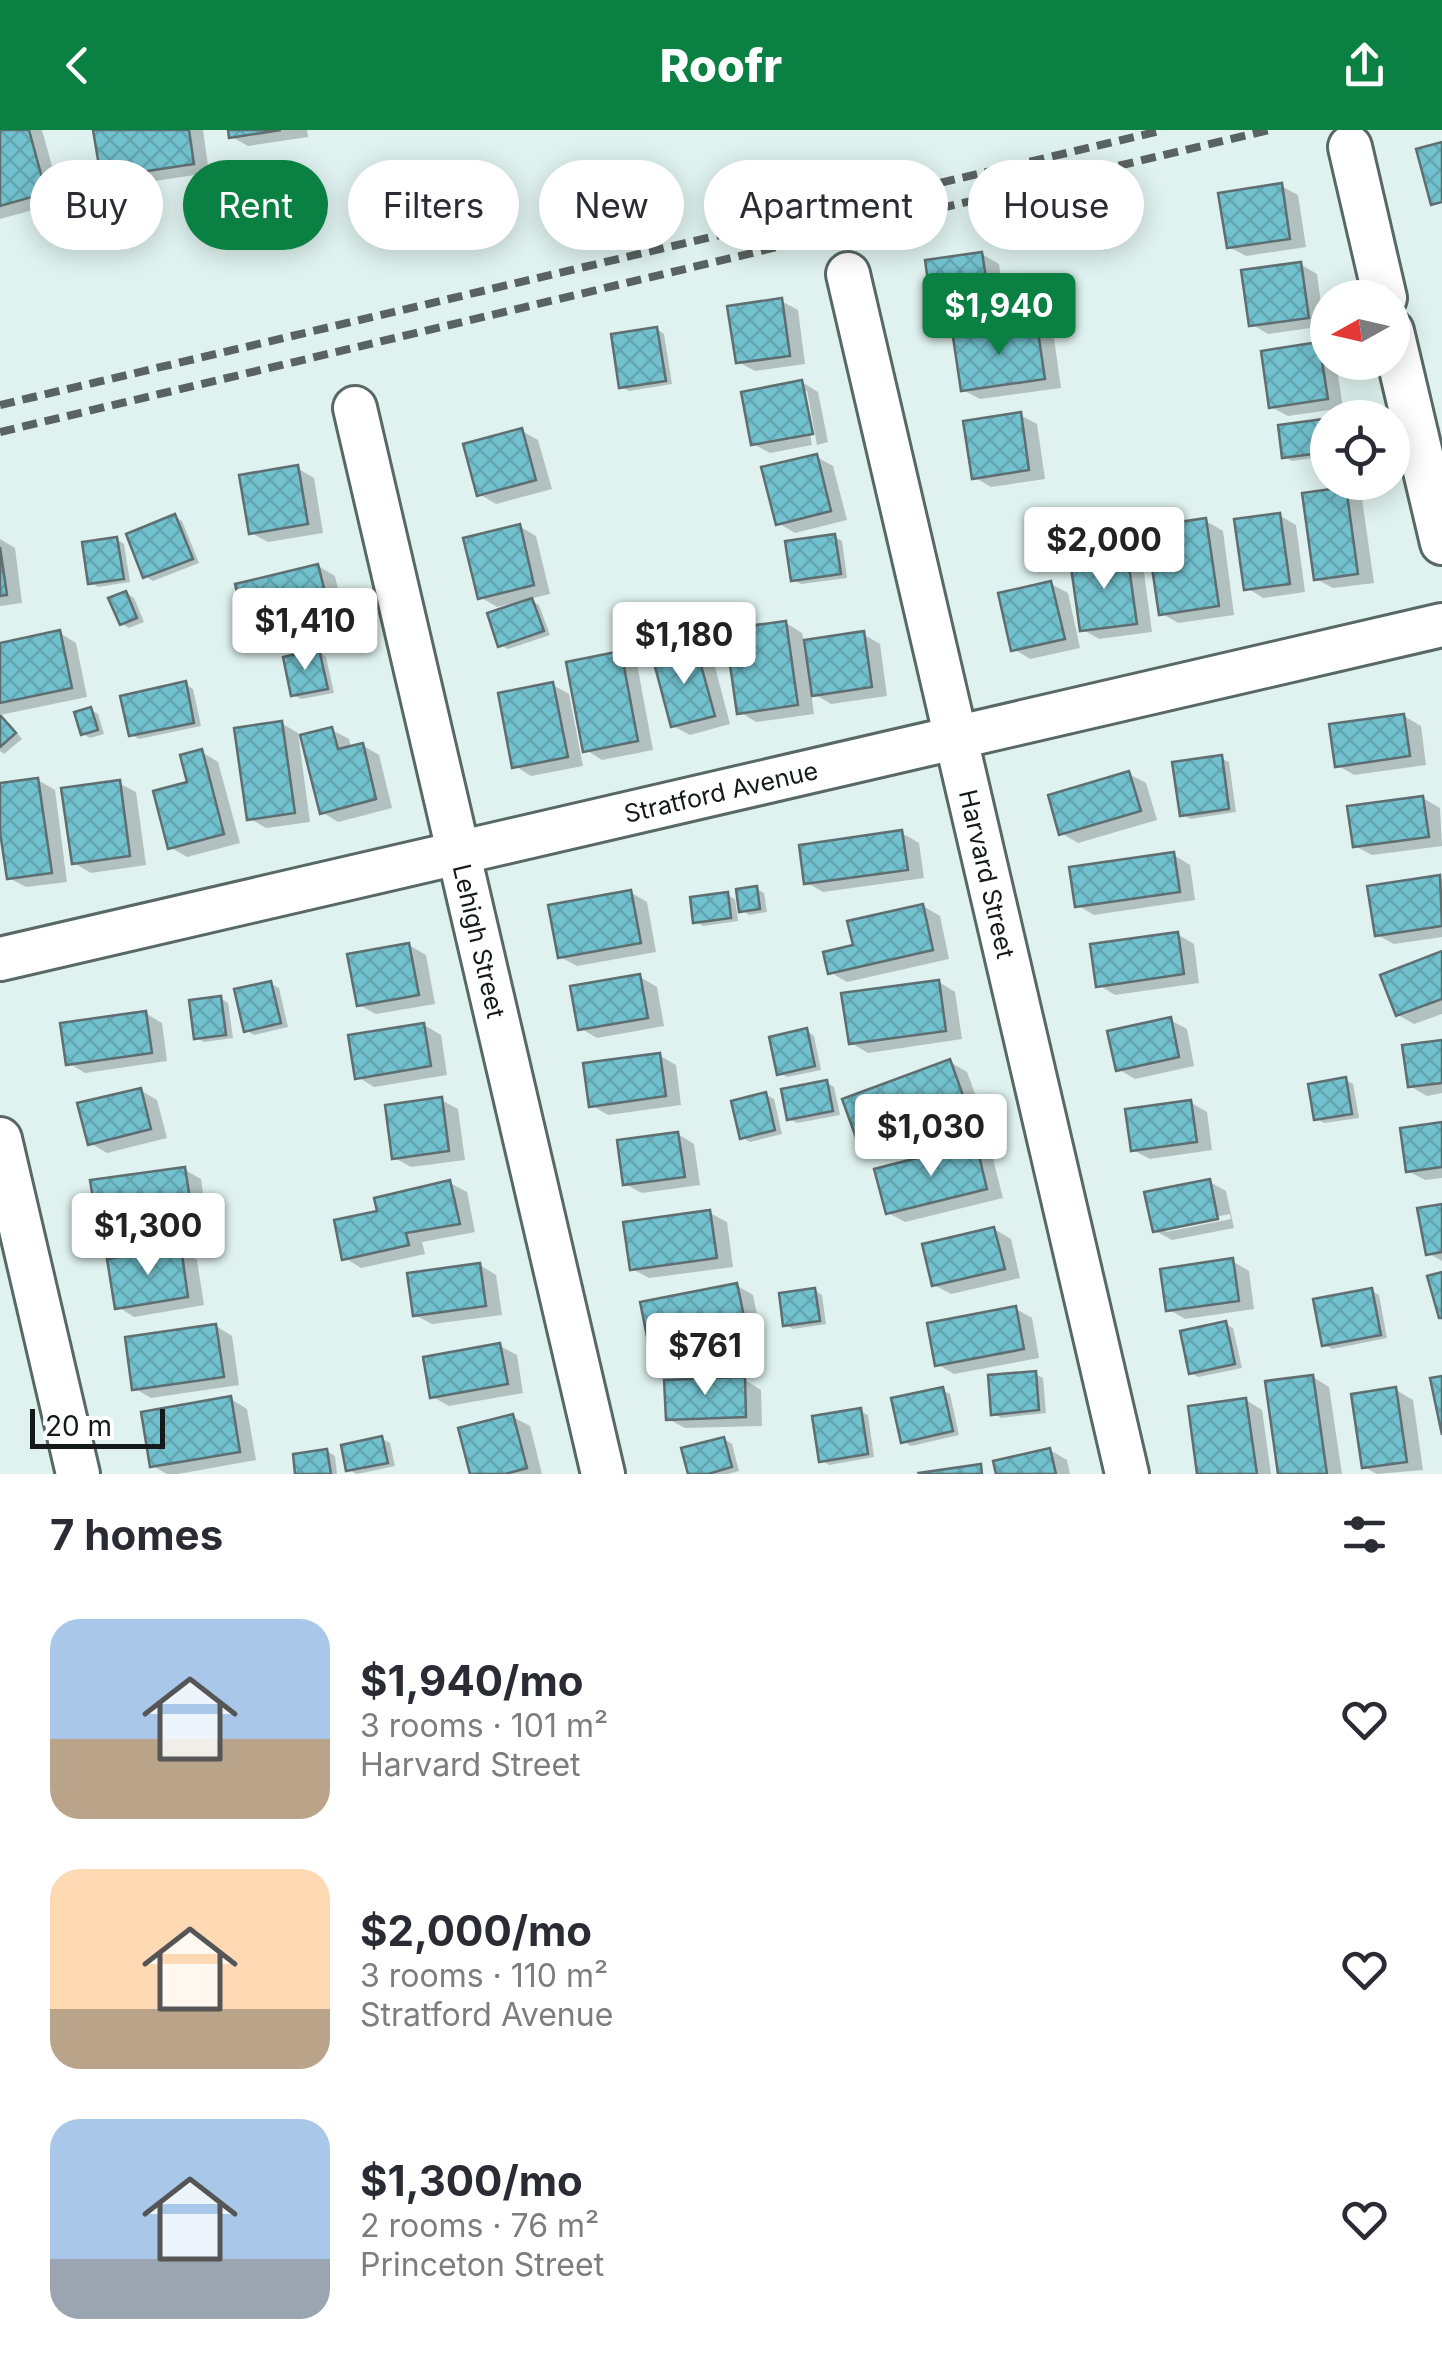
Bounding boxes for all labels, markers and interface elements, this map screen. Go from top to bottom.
icon: back [50,38,105,93]
text: Roofr [660,38,782,93]
icon: share [1337,38,1392,93]
chip: Buy [30,160,163,250]
chip: Rent [183,160,328,250]
chip: Filters [348,160,519,250]
chip: New [539,160,684,250]
chip: Apartment [704,160,948,250]
chip: House [968,160,1144,250]
pin: $1,940 [918,273,1080,358]
north arrow [1310,280,1410,380]
map controls [1310,280,1410,500]
text: $1,940 [944,286,1054,325]
button: locate [1310,400,1410,500]
pin: $2,000 [1023,507,1185,592]
text: $2,000 [1046,520,1162,559]
pin: $1,410 [224,588,386,673]
text: $1,410 [254,601,356,640]
pin: $1,180 [603,602,765,687]
text: $1,180 [635,615,733,654]
street label: Stratford Avenue [621,755,821,829]
street label: Harvard Street [953,787,1021,961]
street label: Lehigh Street [447,861,511,1021]
pin: $1,030 [850,1094,1012,1179]
text: $1,030 [877,1107,985,1146]
pin: $1,300 [67,1193,229,1278]
text: $1,300 [94,1206,202,1245]
pin: $761 [646,1313,764,1398]
text: $761 [668,1326,742,1365]
scale bar [30,1404,165,1448]
text: 20 m [45,1409,112,1443]
icon: filters [1337,1507,1392,1562]
text: 7 homes [50,1509,223,1560]
text: $1,940/mo [360,1655,584,1706]
icon: home [130,1659,250,1779]
icon: heart [1337,1692,1392,1747]
text: 3 rooms · 101 m² [360,1706,608,1745]
text: Harvard Street [360,1745,581,1784]
text: $2,000/mo [360,1905,592,1956]
icon: home [130,1909,250,2029]
icon: heart [1337,1942,1392,1997]
text: 3 rooms · 110 m² [360,1956,608,1995]
text: Stratford Avenue [360,1995,613,2034]
text: $1,300/mo [360,2155,583,2206]
icon: home [130,2159,250,2279]
icon: heart [1337,2192,1392,2247]
text: 2 rooms · 76 m² [360,2206,599,2245]
text: Princeton Street [360,2245,604,2284]

